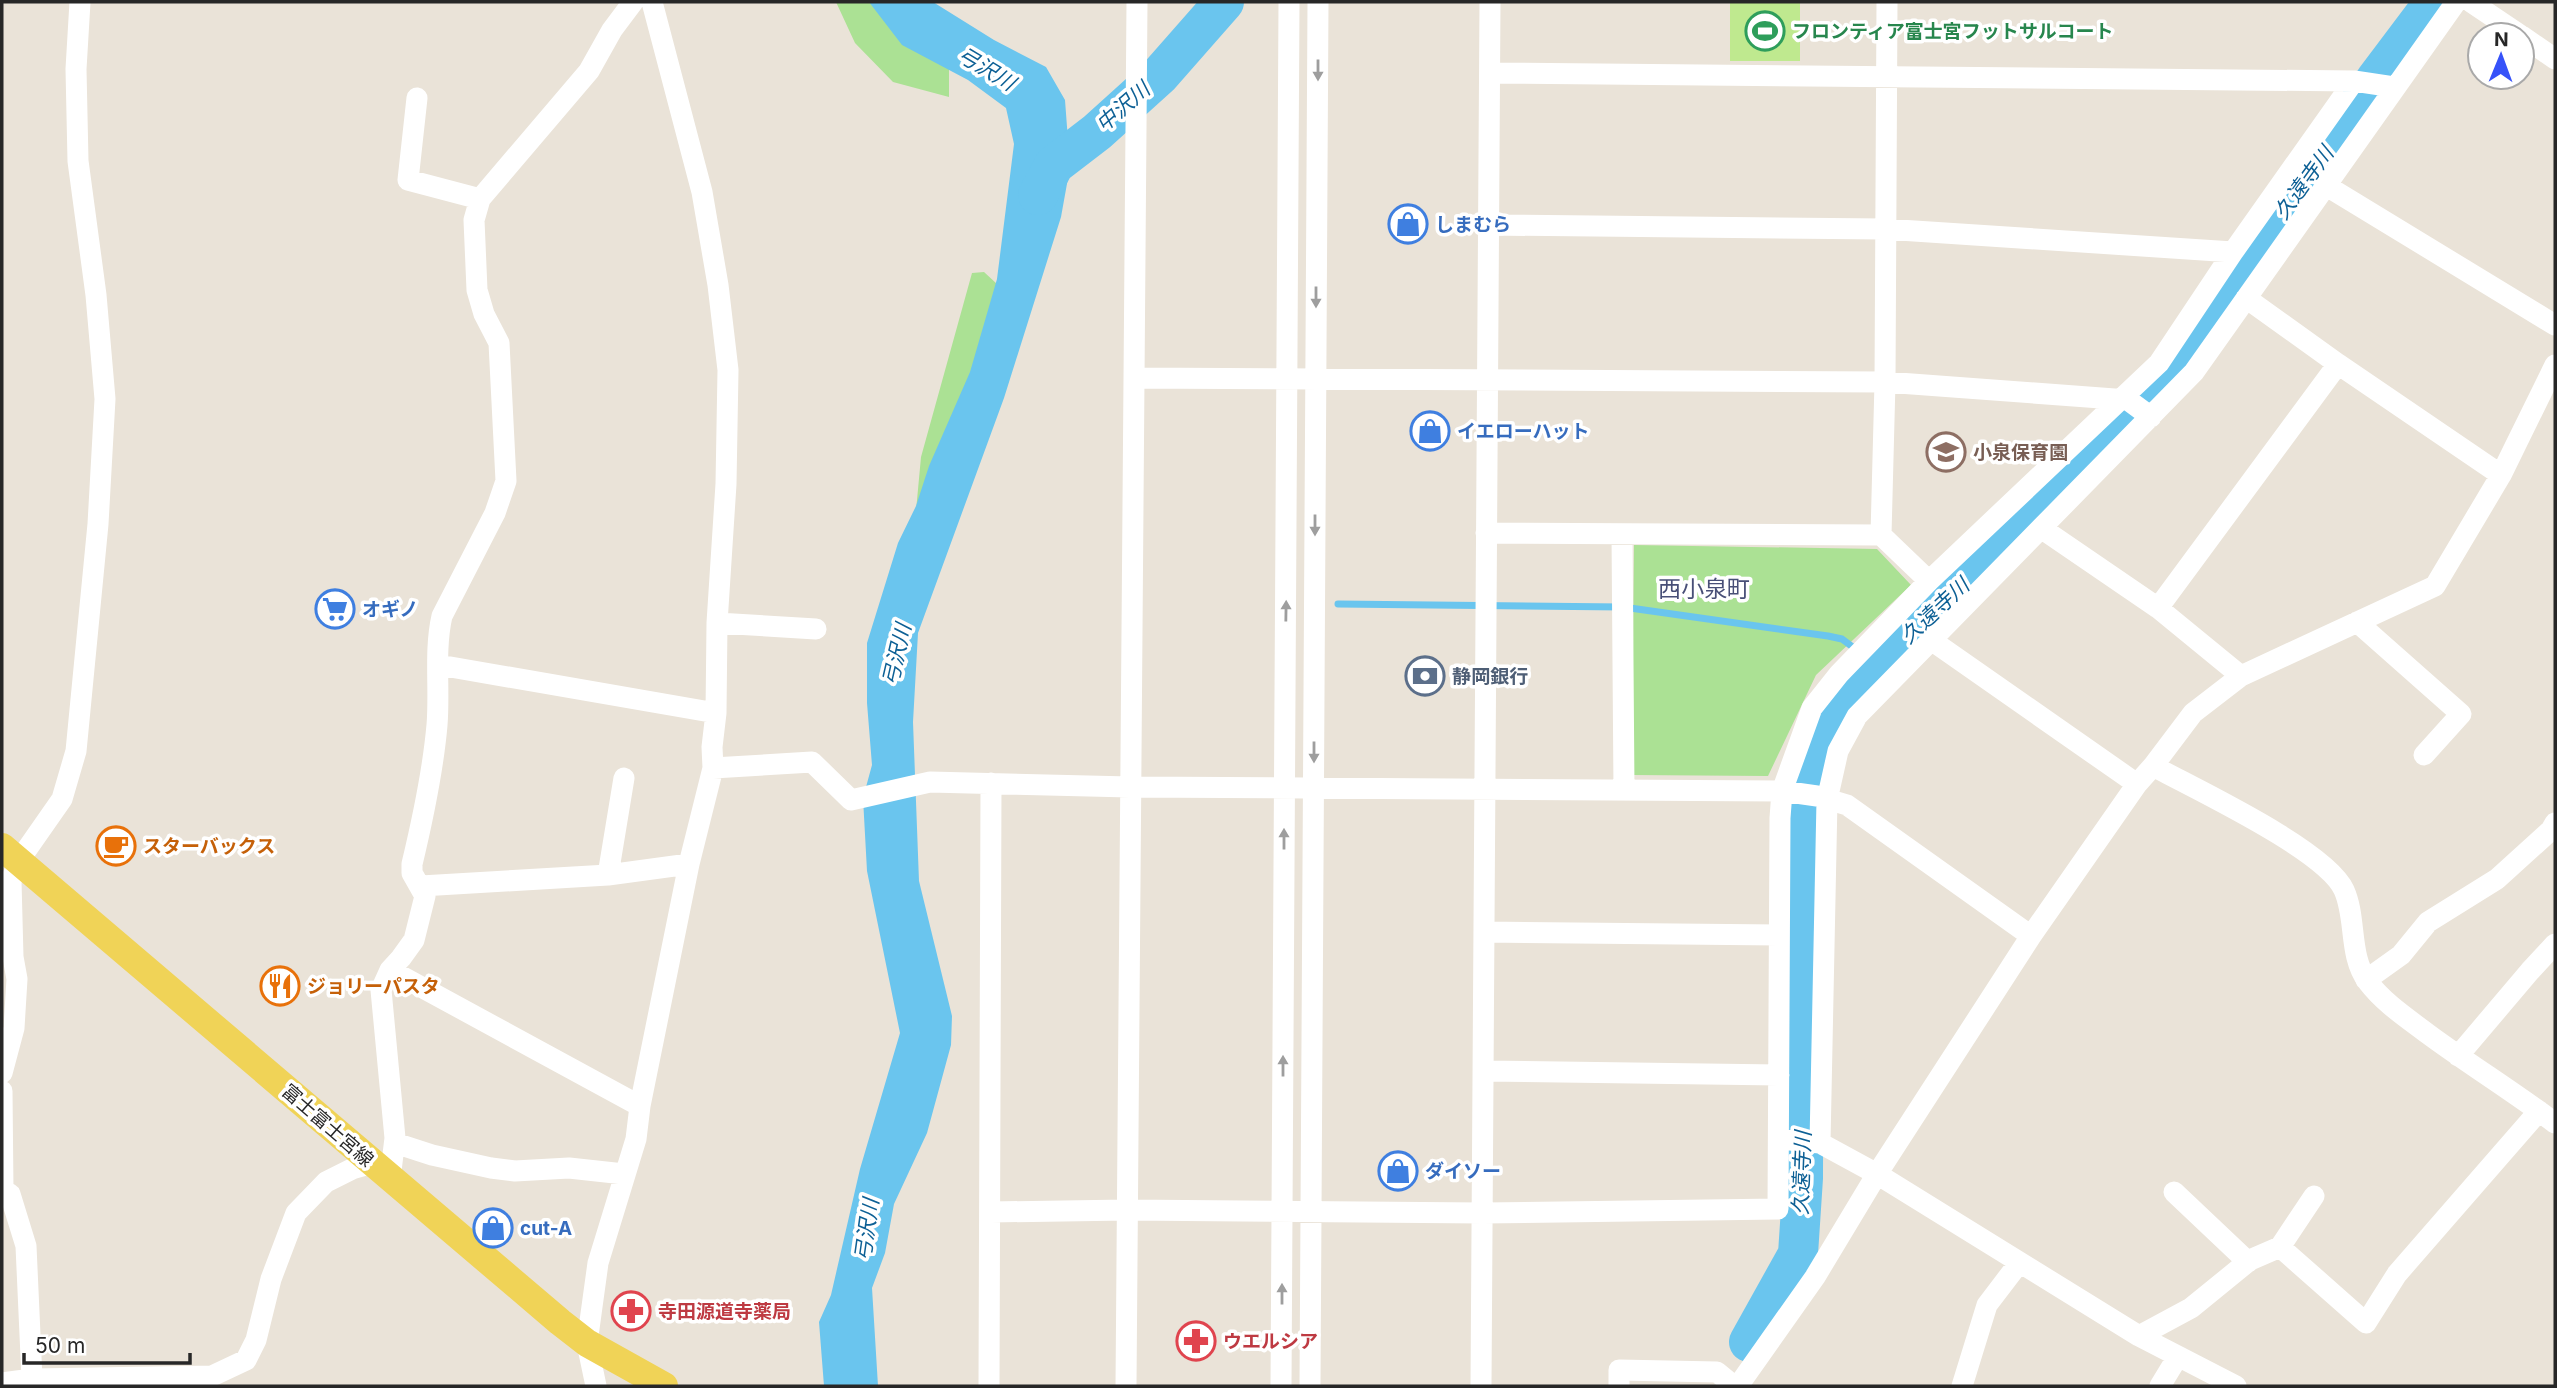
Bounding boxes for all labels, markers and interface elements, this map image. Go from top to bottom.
sports icon: フロンティア富士宮フットサルコート [1744,10,1786,52]
place label: フロンティア富士宮フットサルコート [1792,20,2113,43]
north arrow [2466,21,2536,91]
text: N [2494,28,2509,51]
water label: 弓沢川 [953,42,1021,97]
one-way arrow [1312,59,1324,81]
water label: 中沢川 [1091,75,1156,137]
water label: 久遠寺川 [2269,140,2340,224]
shop icon: しまむら [1387,203,1429,245]
place label: しまむら [1435,213,1511,236]
one-way arrow [1310,287,1322,309]
shop icon: イエローハット [1409,410,1451,452]
place label: イエローハット [1457,420,1589,443]
school or university icon: 小泉保育園 [1925,431,1967,473]
place label: 小泉保育園 [1973,441,2068,464]
one-way arrow [1309,514,1321,536]
water label: 久遠寺川 [1895,571,1975,648]
district label: 西小泉町 [1658,575,1750,603]
supermarket icon: オギノ [314,588,356,630]
place label: オギノ [362,598,418,621]
one-way arrow [1280,600,1292,622]
water label: 弓沢川 [877,619,916,688]
bank icon: 静岡銀行 [1404,655,1446,697]
place label: 静岡銀行 [1452,665,1528,688]
one-way arrow [1308,742,1320,764]
cafe icon: スターバックス [95,825,137,867]
one-way arrow [1278,827,1290,849]
place label: スターバックス [143,835,275,858]
restaurant icon: ジョリーパスタ [259,965,301,1007]
place label: ジョリーパスタ [307,975,440,998]
one-way arrow [1277,1055,1289,1077]
street label: 富士富士宮線 [277,1079,378,1171]
water label: 久遠寺川 [1788,1129,1816,1215]
shop icon: ダイソー [1377,1150,1419,1192]
place label: ダイソー [1425,1160,1501,1183]
water label: 弓沢川 [850,1195,884,1263]
shop icon: cut-A [472,1207,514,1249]
place label: cut-A [520,1217,572,1240]
one-way arrow [1276,1282,1288,1304]
pharmacy icon: 寺田源道寺薬局 [610,1290,652,1332]
place label: 寺田源道寺薬局 [658,1300,791,1323]
pharmacy icon: ウエルシア [1175,1320,1217,1362]
scale bar [24,1322,191,1366]
place label: ウエルシア [1223,1330,1318,1353]
text: 50 m [35,1333,85,1358]

